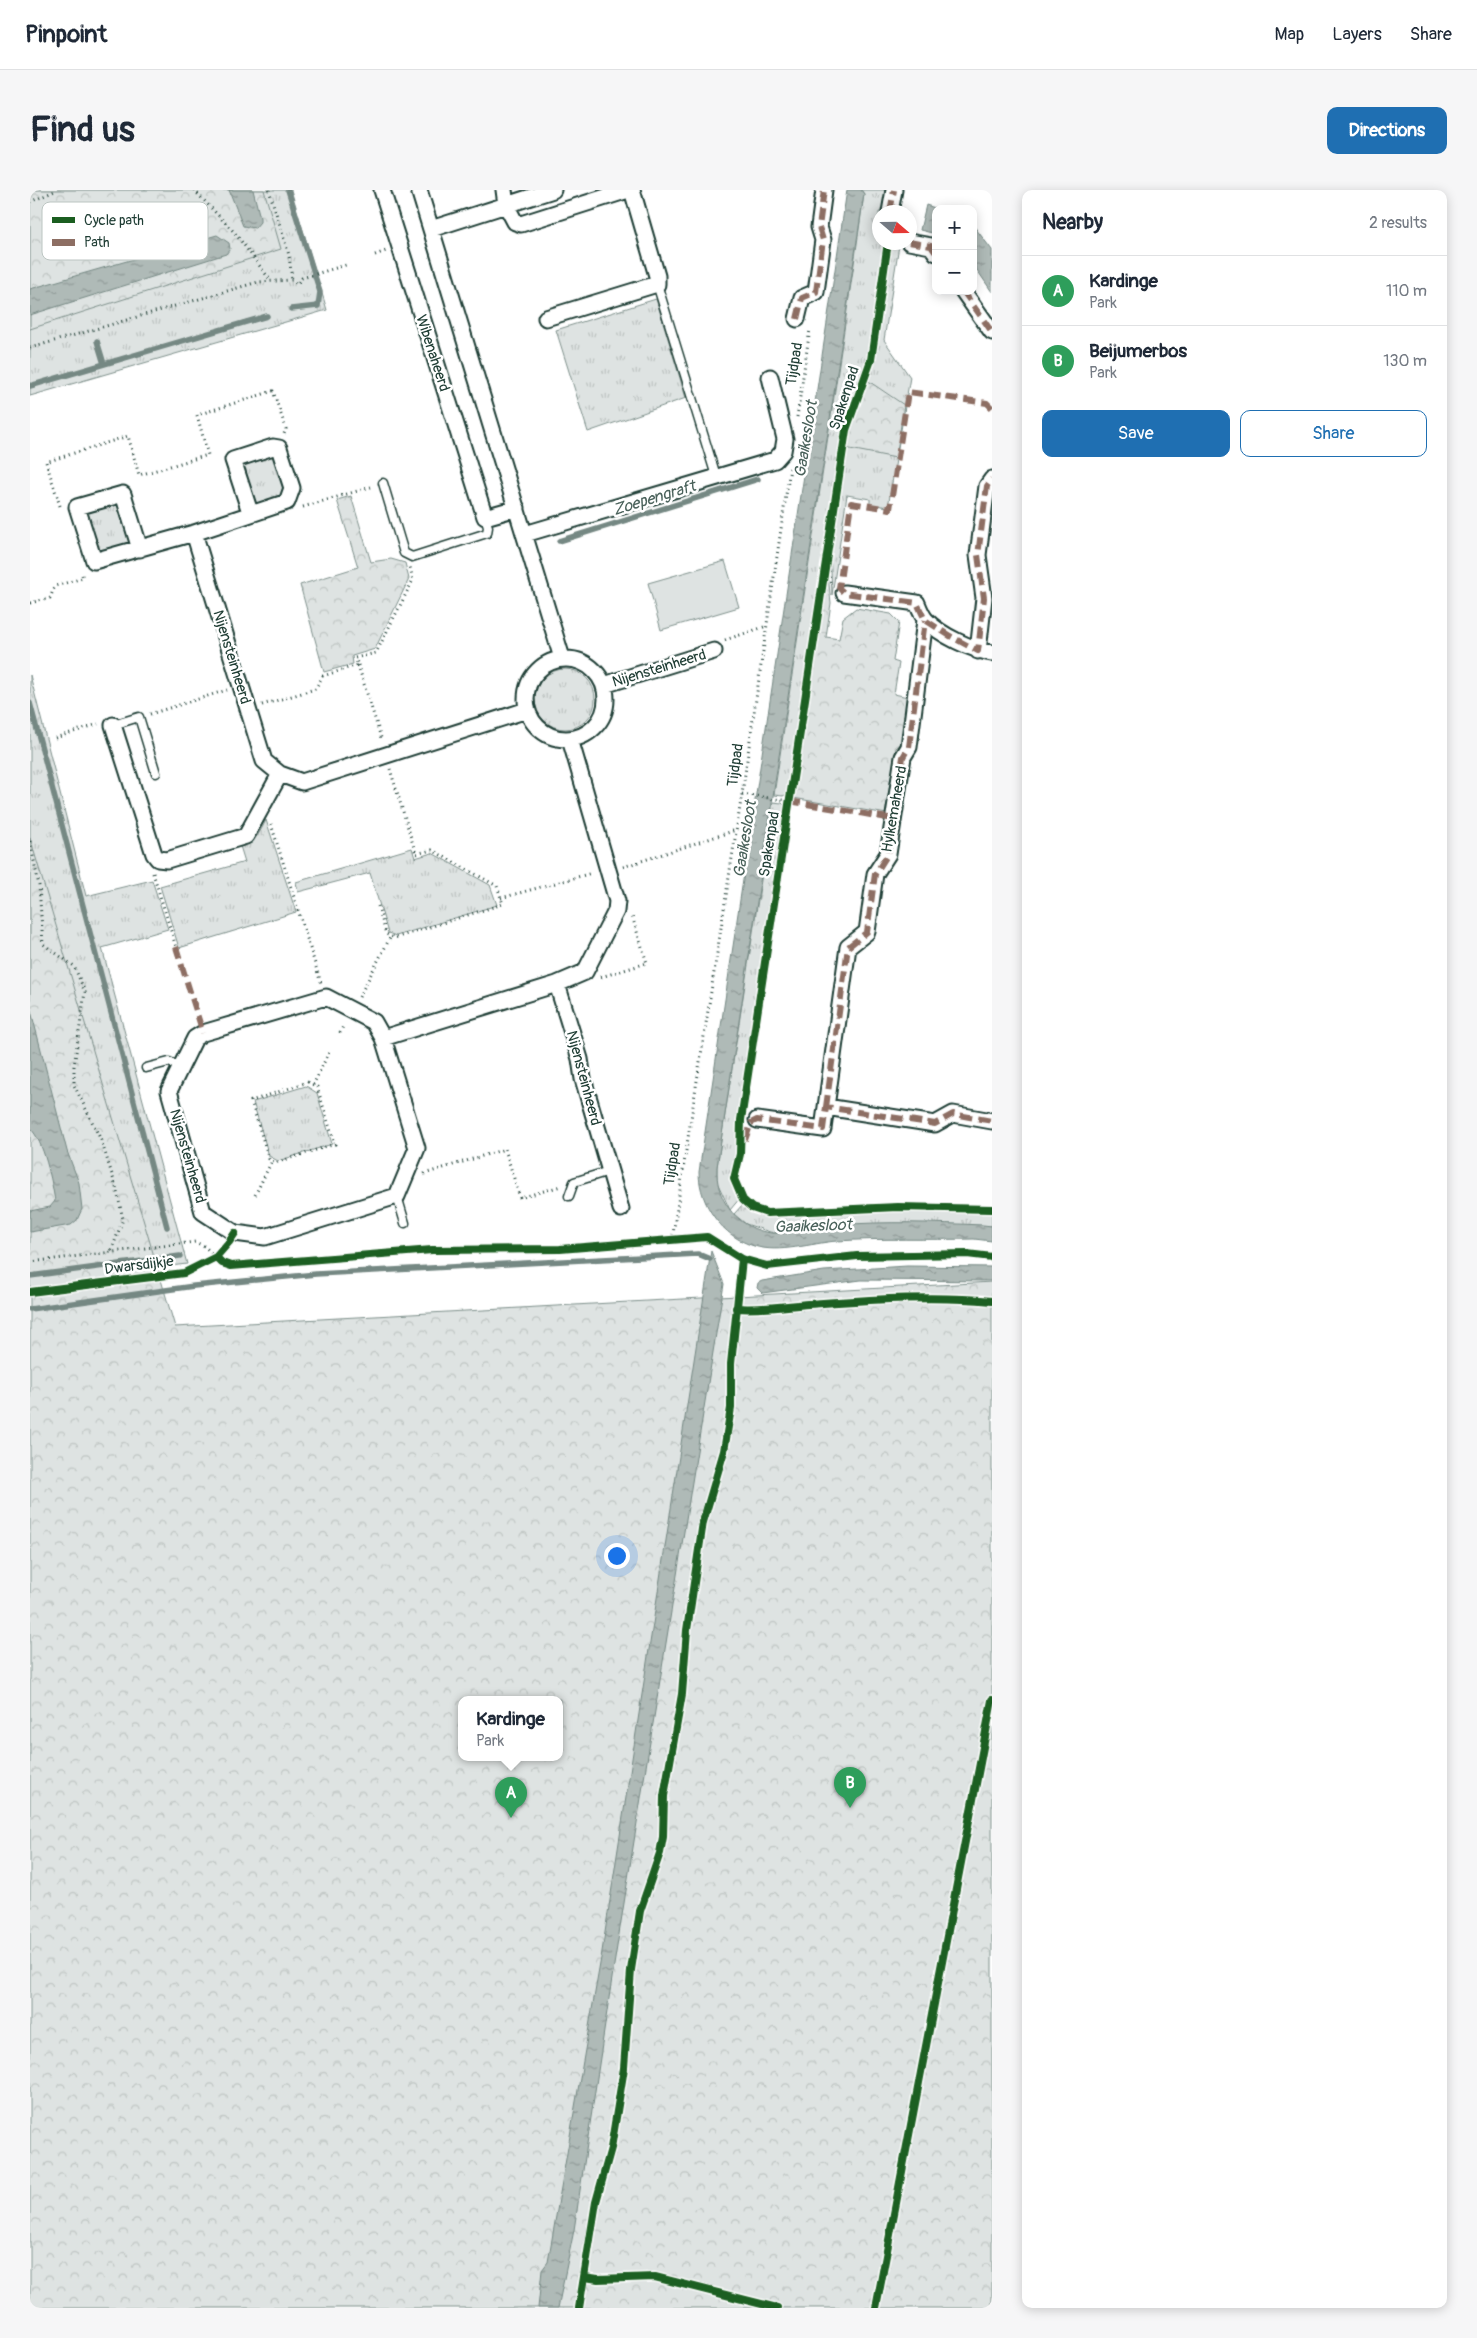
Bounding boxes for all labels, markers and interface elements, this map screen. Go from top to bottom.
text: Pinpoint [25,20,107,49]
text: Map [1275,23,1304,46]
text: Layers [1332,23,1382,46]
text: Share [1410,23,1452,46]
button: Directions [1327,107,1447,154]
text: Find us [30,108,135,152]
legend [42,202,208,260]
north arrow [872,205,917,250]
map controls [932,205,977,295]
button: + [932,205,977,250]
text: Nearby [1042,209,1103,236]
text: Cycle path [84,212,144,229]
text: 2 results [1369,213,1427,233]
text: Path [84,234,109,251]
button: − [932,250,977,295]
text: Kardinge [1089,269,1158,293]
text: A [1053,281,1063,301]
text: 110 m [1386,281,1427,301]
text: Park [1089,293,1117,313]
street label: Wibenaheerd [411,312,454,394]
text: Beijumerbos [1089,339,1187,363]
street label: Tijdpad [782,341,807,387]
text: B [1053,351,1063,371]
text: 130 m [1383,351,1427,371]
text: Park [1089,363,1117,383]
street label: Spakenpad [825,364,864,432]
water label: Gaaikesloot [790,398,822,479]
button: Save [1042,410,1230,457]
button: Share [1240,410,1427,457]
water label: Zoepengraft [611,476,699,520]
street label: Nijensteinheerd [208,608,255,706]
street label: Nijensteinheerd [610,645,708,692]
street label: Tijdpad [723,742,748,788]
street label: Hylkemaheerd [878,764,911,854]
water label: Gaaikesloot [729,798,761,879]
street label: Spakenpad [755,810,784,878]
street label: Nijensteinheerd [562,1029,605,1128]
street label: Nijensteinheerd [165,1107,210,1205]
street label: Tijdpad [660,1141,685,1187]
water label: Gaaikesloot [774,1215,854,1237]
street label: Dwarsdijkje [103,1252,175,1279]
your location [604,1543,630,1569]
popup [458,1696,563,1761]
text: Kardinge [476,1707,545,1731]
text: Park [476,1731,504,1751]
pin: B [834,1767,866,1808]
pin: A [495,1777,527,1818]

